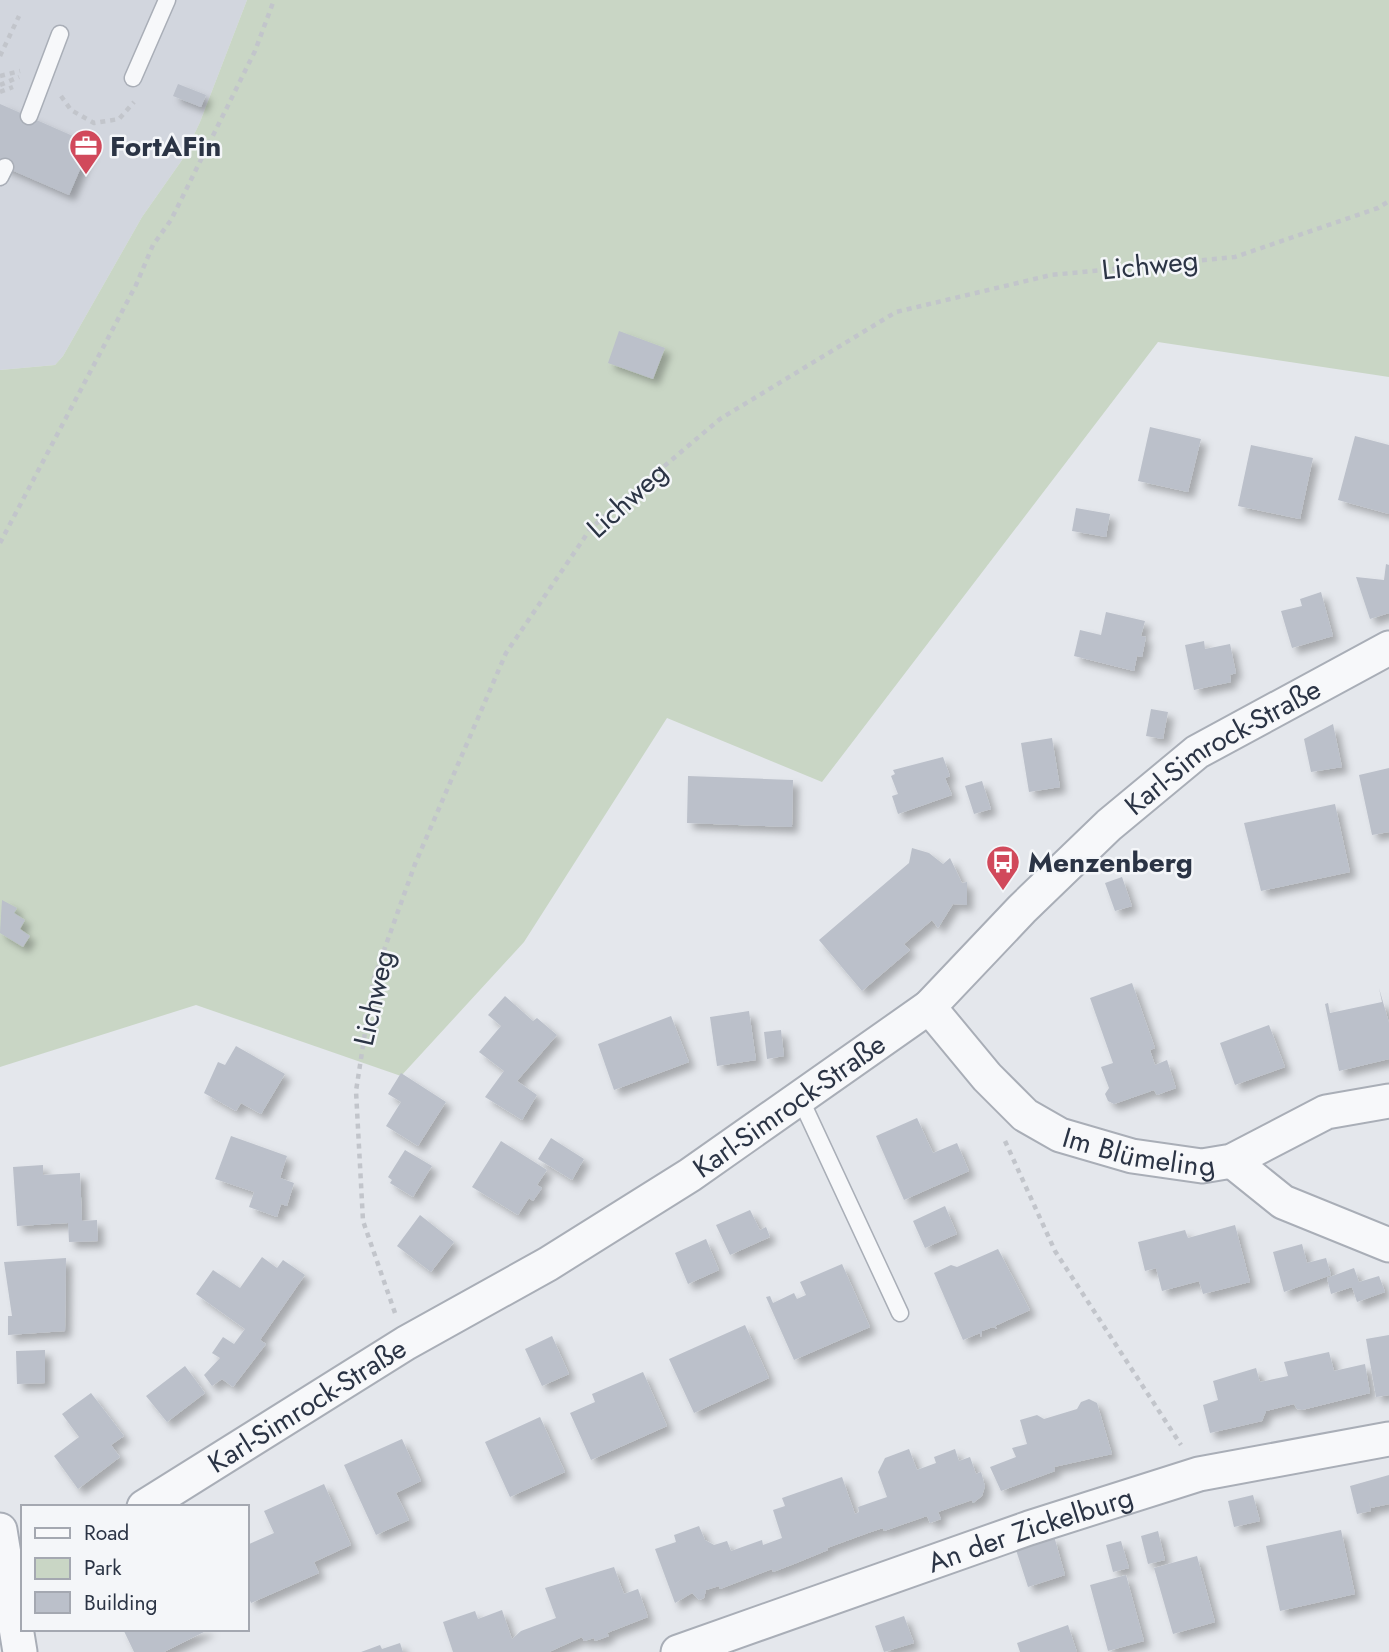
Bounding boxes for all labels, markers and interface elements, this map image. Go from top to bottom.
place label: FortAFin [110,126,221,167]
office icon: FortAFin [67,127,105,176]
street label: Lichweg [1100,240,1200,290]
street label: Lichweg [577,452,677,548]
street label: Karl-Simrock-Straße [1115,668,1328,825]
place label: Menzenberg [1028,842,1193,883]
bus stop icon: Menzenberg [984,843,1022,892]
street label: Lichweg [343,946,405,1050]
street label: Karl-Simrock-Straße [684,1023,894,1188]
street label: Im Blümeling [1058,1116,1218,1187]
street label: Karl-Simrock-Straße [200,1327,414,1483]
street label: An der Zickelburg [922,1476,1138,1583]
legend [21,1505,248,1631]
text: Road [84,1518,129,1548]
text: Park [84,1553,122,1583]
text: Building [84,1588,157,1618]

